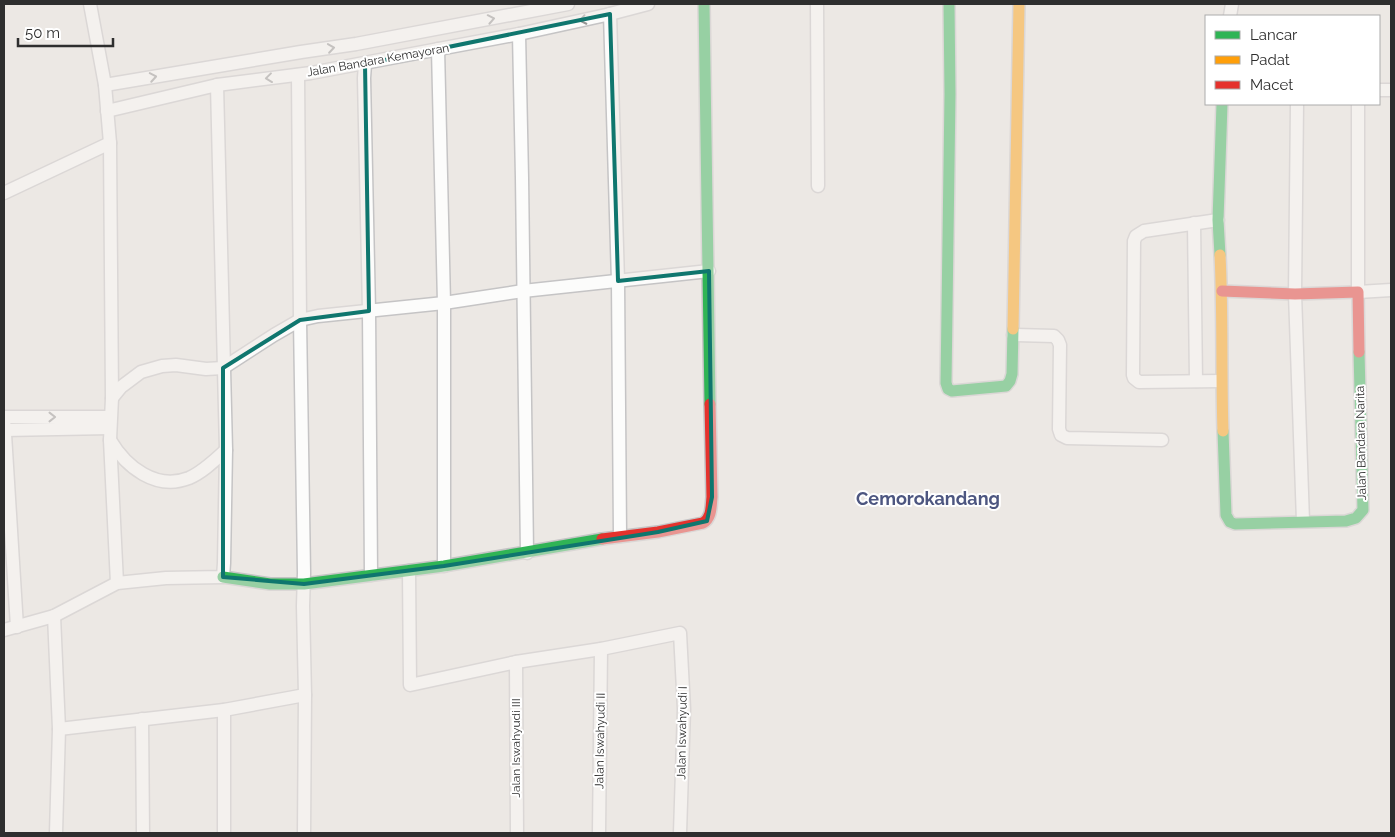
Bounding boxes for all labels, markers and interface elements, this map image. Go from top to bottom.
one-way arrow [579,14,588,25]
scale bar [18,15,112,47]
one-way arrow [486,15,495,25]
legend [1205,15,1380,105]
text: 50 m [25,24,60,42]
text: Lancar [1250,26,1298,44]
street label: Jalan Bandara Kemayoran [306,41,450,79]
one-way arrow [327,43,335,54]
text: Padat [1250,51,1290,69]
one-way arrow [149,72,157,83]
one-way arrow [264,72,272,83]
text: Macet [1250,76,1293,94]
street label: Jalan Bandara Narita [1353,386,1369,500]
one-way arrow [49,412,57,422]
district label: Cemorokandang [856,488,1000,509]
street label: Jalan Iswahyudi I [674,686,690,780]
street label: Jalan Iswahyudi II [592,693,608,789]
street label: Jalan Iswahyudi III [509,698,523,798]

